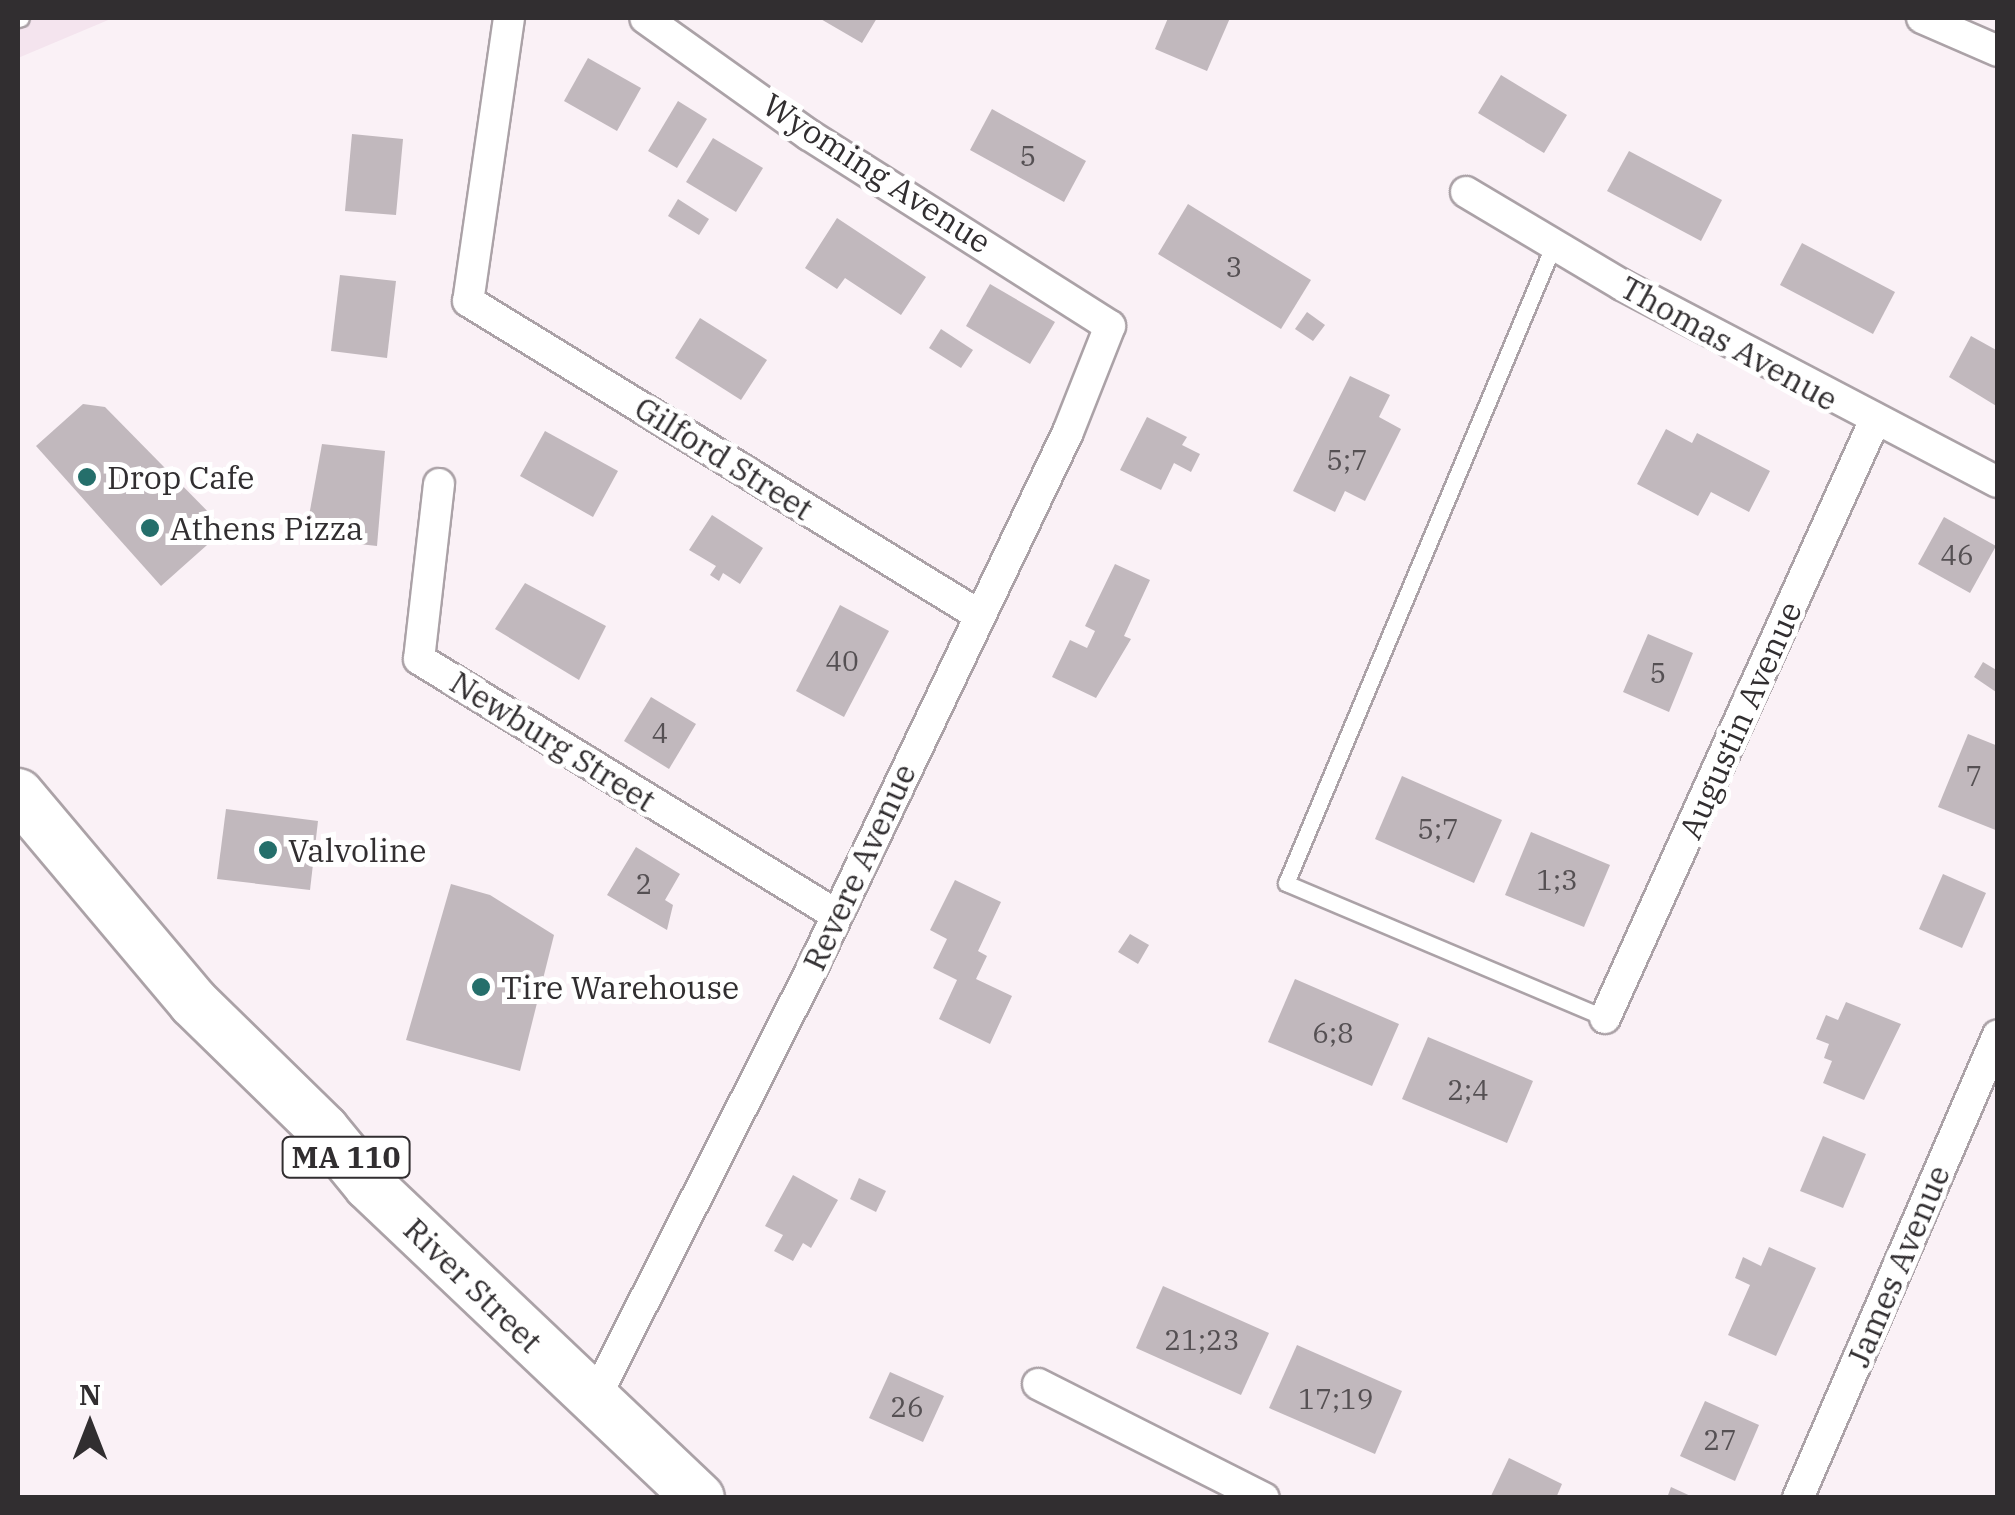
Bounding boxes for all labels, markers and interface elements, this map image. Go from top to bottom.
street label: Wyoming Avenue [756,85,998,261]
house number: 5 [1020,139,1036,173]
house number: 3 [1226,250,1242,284]
street label: Thomas Avenue [1614,267,1844,419]
street label: Gilford Street [628,388,820,528]
house number: 5;7 [1326,443,1368,477]
place label: Drop Cafe [107,458,255,496]
marker: Drop Cafe [76,466,98,488]
place label: Athens Pizza [170,509,363,547]
marker: Athens Pizza [139,517,161,539]
house number: 46 [1940,538,1974,572]
street label: Augustin Avenue [1671,596,1809,844]
house number: 40 [825,644,859,678]
house number: 5 [1650,656,1666,690]
street label: Newburg Street [443,663,663,819]
house number: 4 [652,716,668,750]
street label: Revere Avenue [794,758,924,976]
house number: 7 [1966,759,1982,793]
house number: 5;7 [1417,812,1459,846]
place label: Valvoline [288,831,426,869]
marker: Valvoline [257,839,279,861]
house number: 1;3 [1536,863,1578,897]
house number: 2 [636,867,652,901]
place label: Tire Warehouse [501,968,739,1006]
marker: Tire Warehouse [470,976,492,998]
house number: 6;8 [1312,1016,1354,1050]
house number: 2;4 [1447,1073,1489,1107]
road number: MA 110 [281,1132,411,1182]
street label: James Avenue [1838,1159,1958,1373]
street label: River Street [396,1210,550,1360]
house number: 21;23 [1164,1323,1240,1357]
north arrow [40,1375,140,1475]
text: N [79,1376,101,1413]
house number: 17;19 [1298,1382,1374,1416]
house number: 26 [890,1390,924,1424]
house number: 27 [1703,1423,1737,1457]

